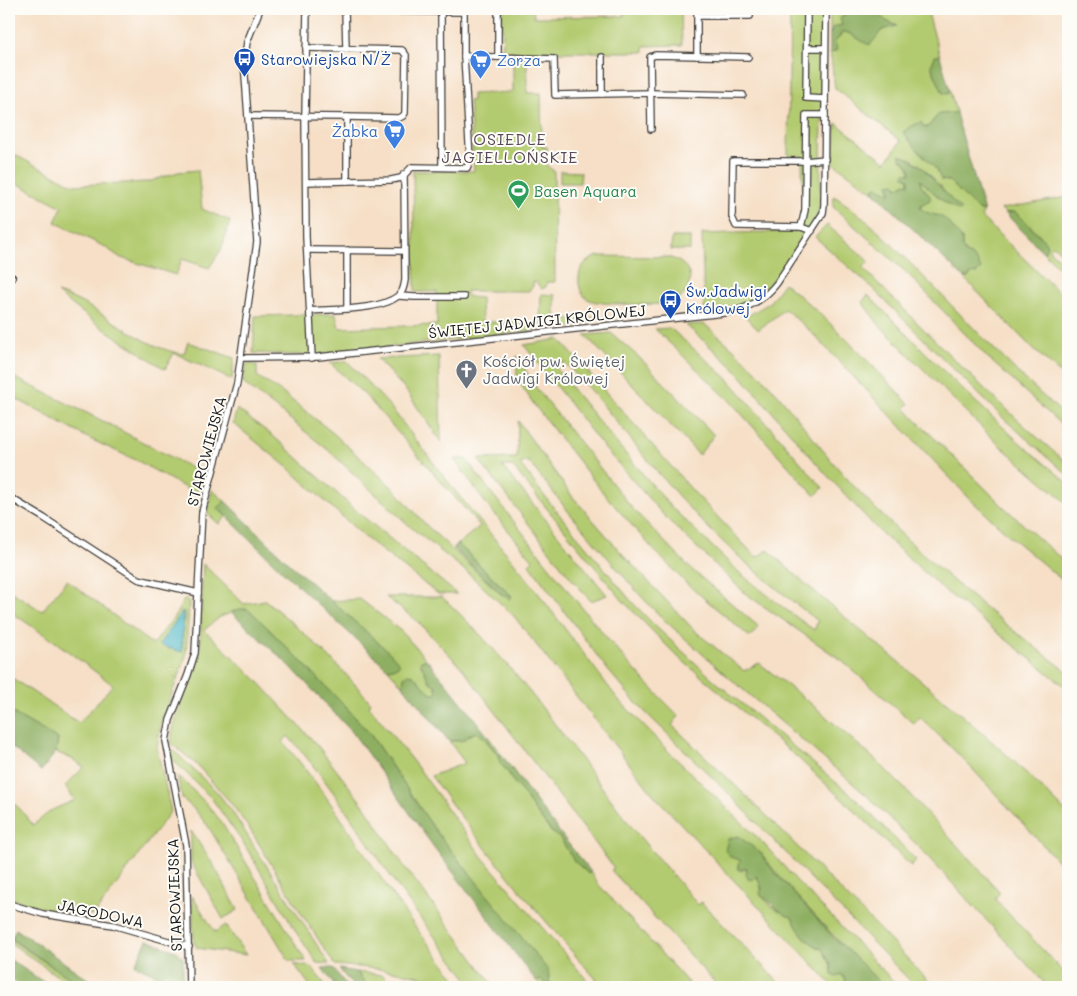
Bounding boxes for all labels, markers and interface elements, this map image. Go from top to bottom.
bus stop icon: Starowiejska N/Ż [233,47,257,78]
supermarket icon: Zorza [469,48,493,79]
place label: Starowiejska N/Ż [261,49,391,69]
place label: Zorza [497,50,541,70]
supermarket icon: Żabka [382,119,406,150]
place label: Żabka [332,121,378,141]
district label: OSIEDLE JAGIELLOŃSKIE [441,128,579,167]
sports icon: Basen Aquara [506,179,530,210]
place label: Basen Aquara [534,181,637,201]
place label: Św.Jadwigi Królowej [686,281,767,318]
bus stop icon: Św.Jadwigi Królowej [658,288,682,319]
street label: ŚWIĘTEJ JADWIGI KRÓLOWEJ [427,300,647,342]
place label: Kościół pw. Świętej Jadwigi Królowej [483,351,625,388]
church icon: Kościół pw. Świętej Jadwigi Królowej [455,358,479,389]
street label: STAROWIEJSKA [182,394,230,508]
street label: STAROWIEJSKA [162,838,186,952]
street label: JAGODOWA [56,894,146,932]

